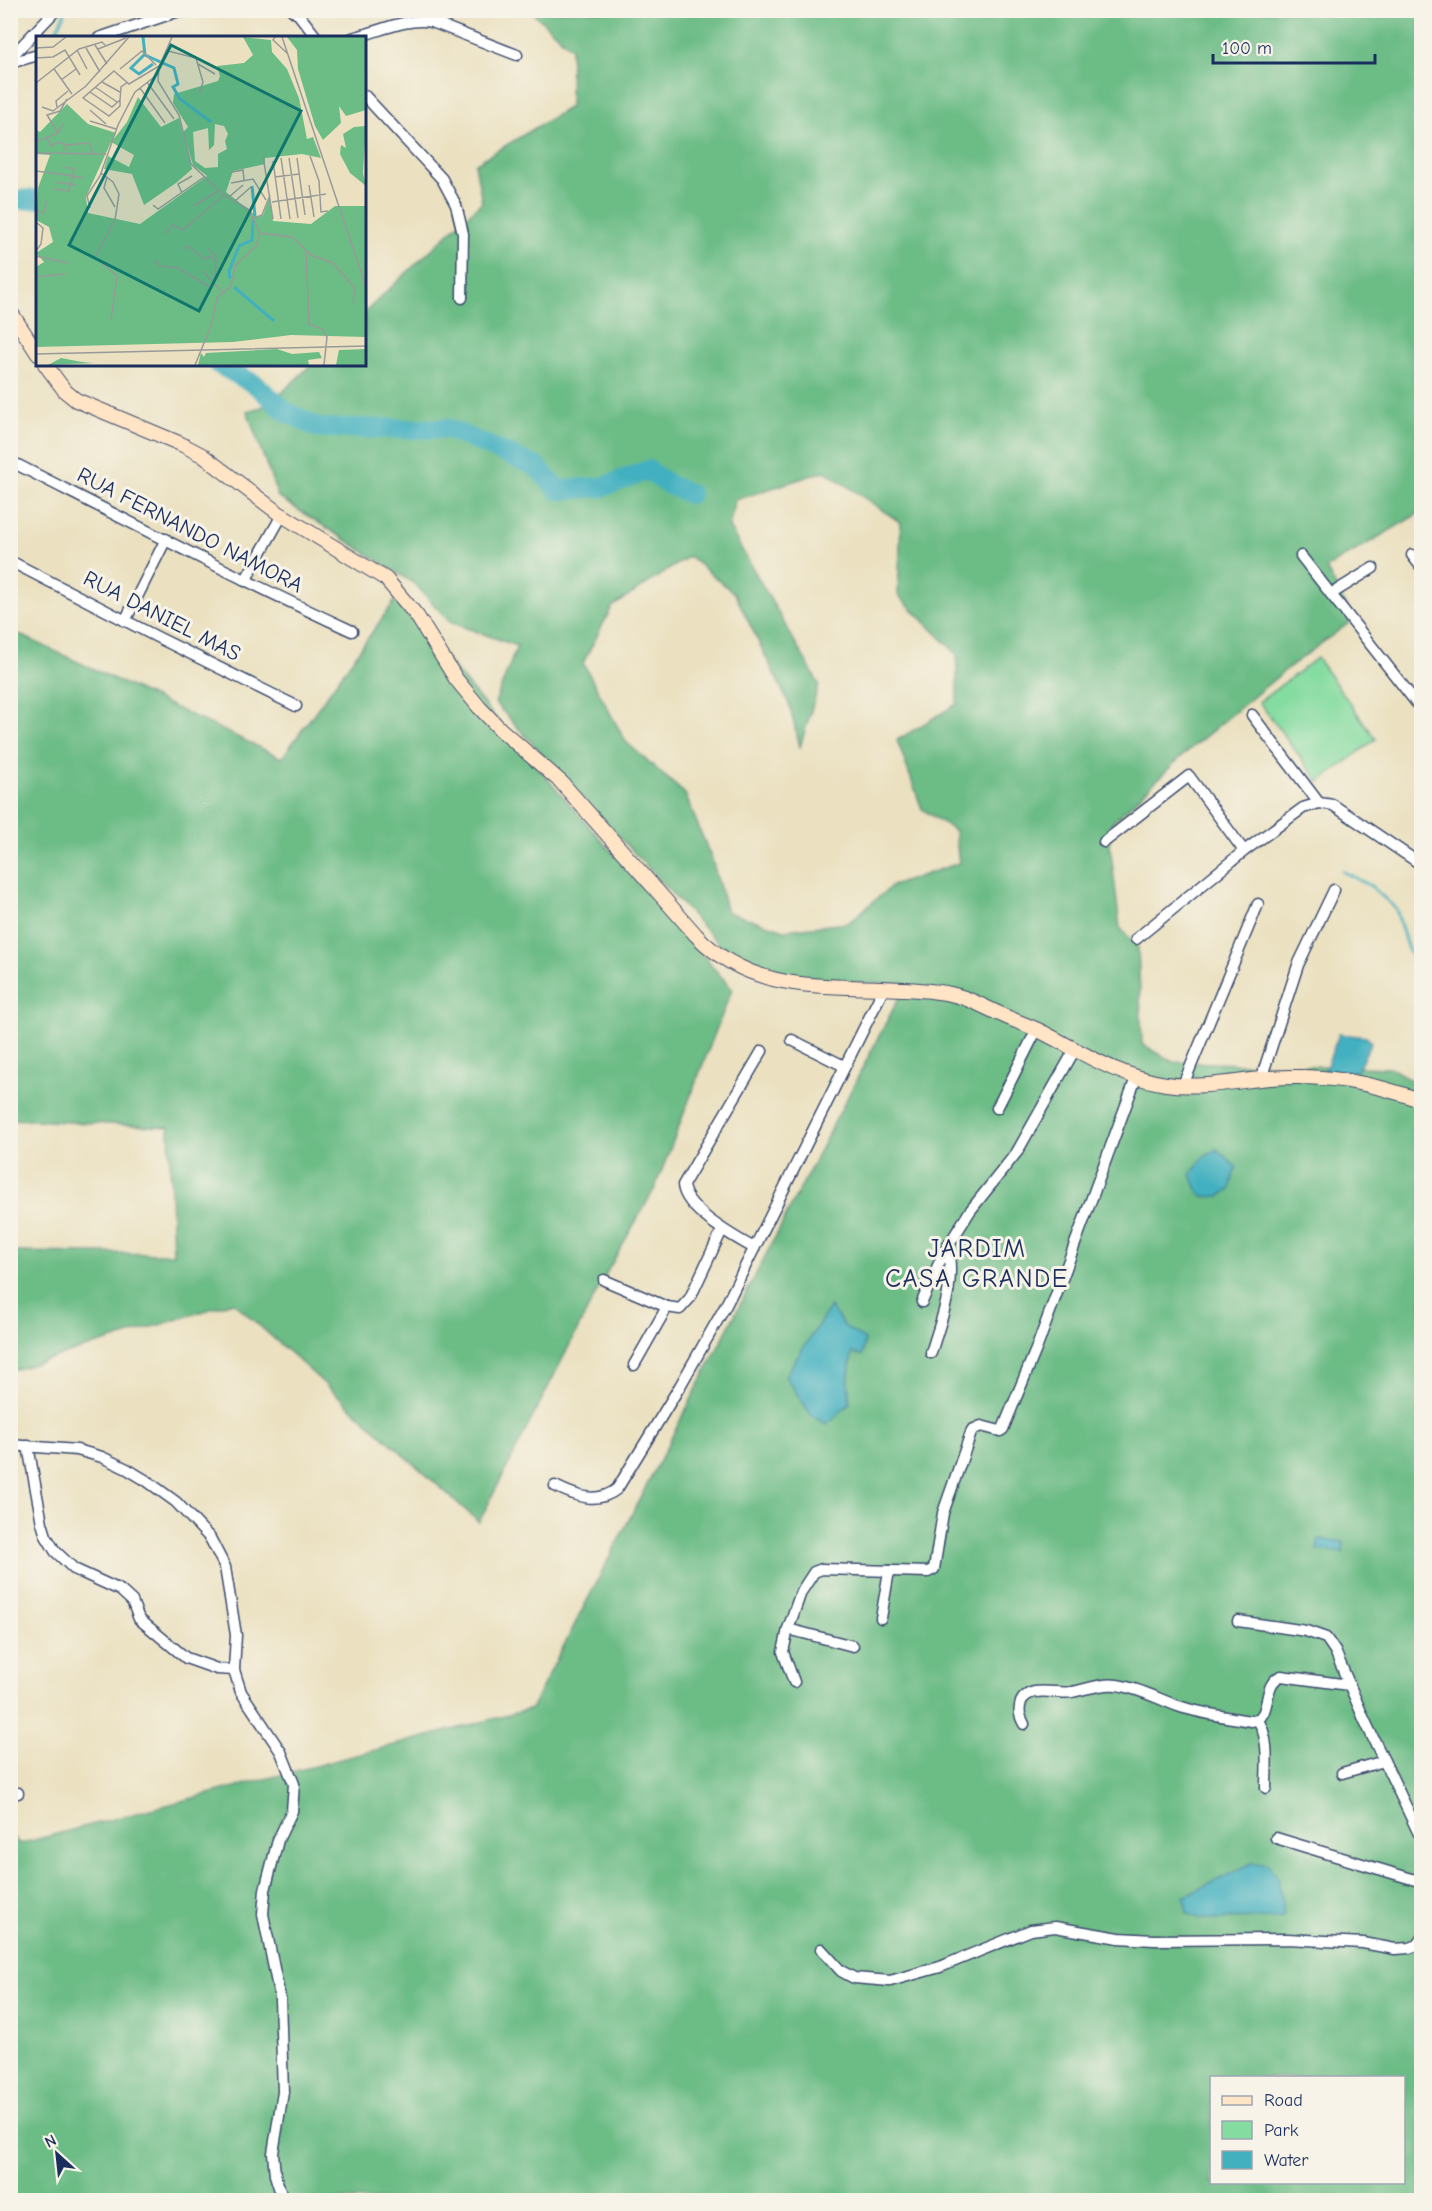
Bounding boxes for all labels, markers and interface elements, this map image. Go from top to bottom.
scale bar [1213,27,1375,65]
inset map [36,36,366,366]
text: 100 m [1222,38,1272,59]
street label: RUA FERNANDO NAMORA [73,462,307,598]
street label: RUA DANIEL MAS [79,565,245,667]
district label: JARDIM CASA GRANDE [885,1234,1069,1294]
legend [1210,2076,1405,2184]
text: Road [1264,2090,1303,2111]
text: Park [1264,2120,1299,2141]
north arrow [27,2124,87,2184]
text: N [42,2131,59,2152]
text: Water [1264,2150,1309,2171]

